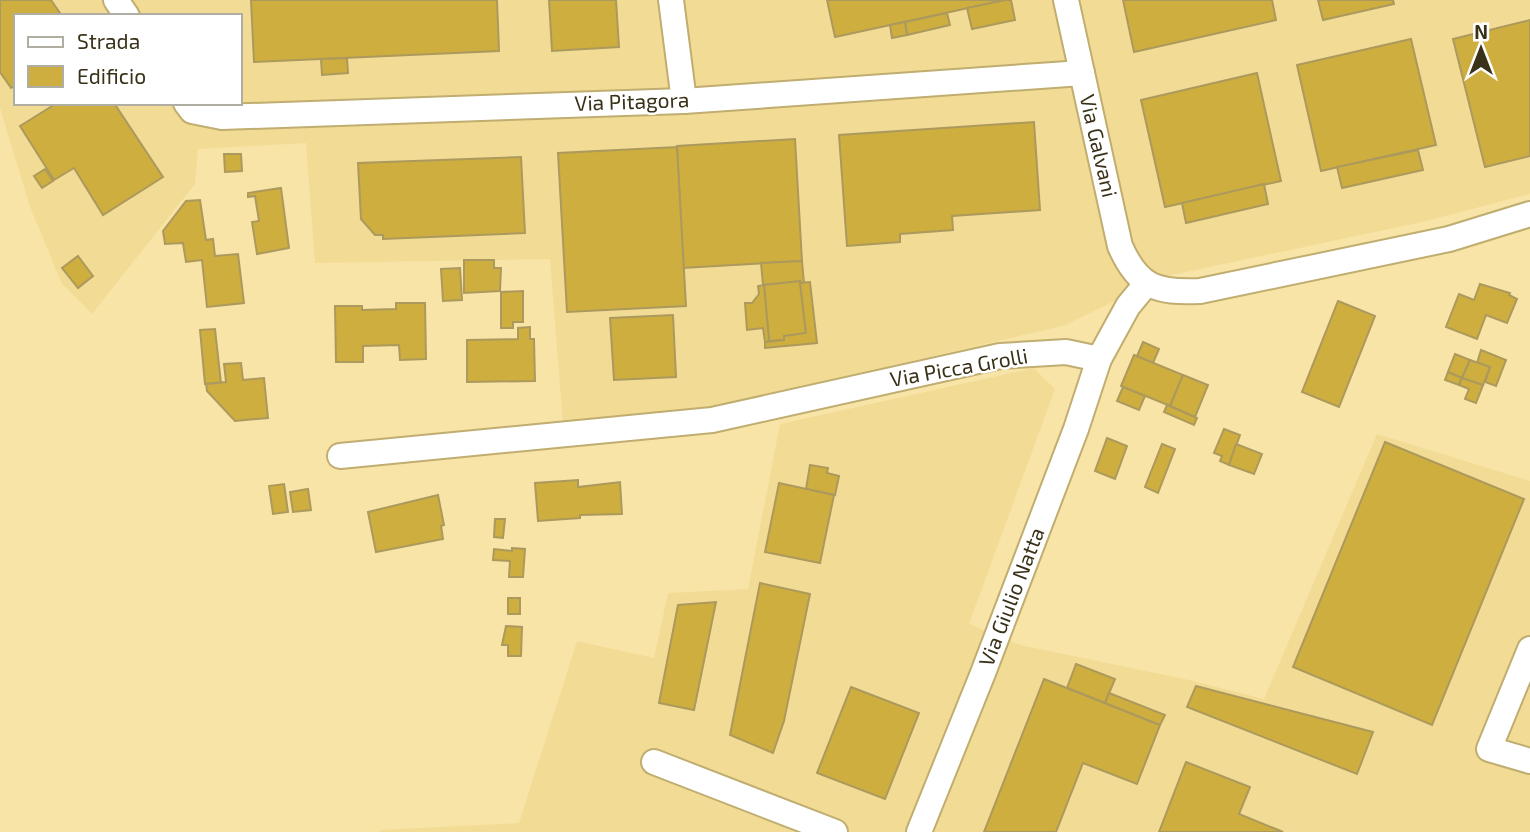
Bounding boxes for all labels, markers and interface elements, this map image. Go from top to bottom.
legend [14,14,242,105]
north arrow [1446,14,1516,84]
text: N [1474,20,1488,43]
text: Strada [77,28,140,53]
text: Edificio [77,63,146,88]
street label: Via Pitagora [574,86,690,115]
street label: Via Galvani [1076,92,1123,199]
street label: Via Picca Grolli [888,342,1030,391]
street label: Via Giulio Natta [973,524,1049,669]

